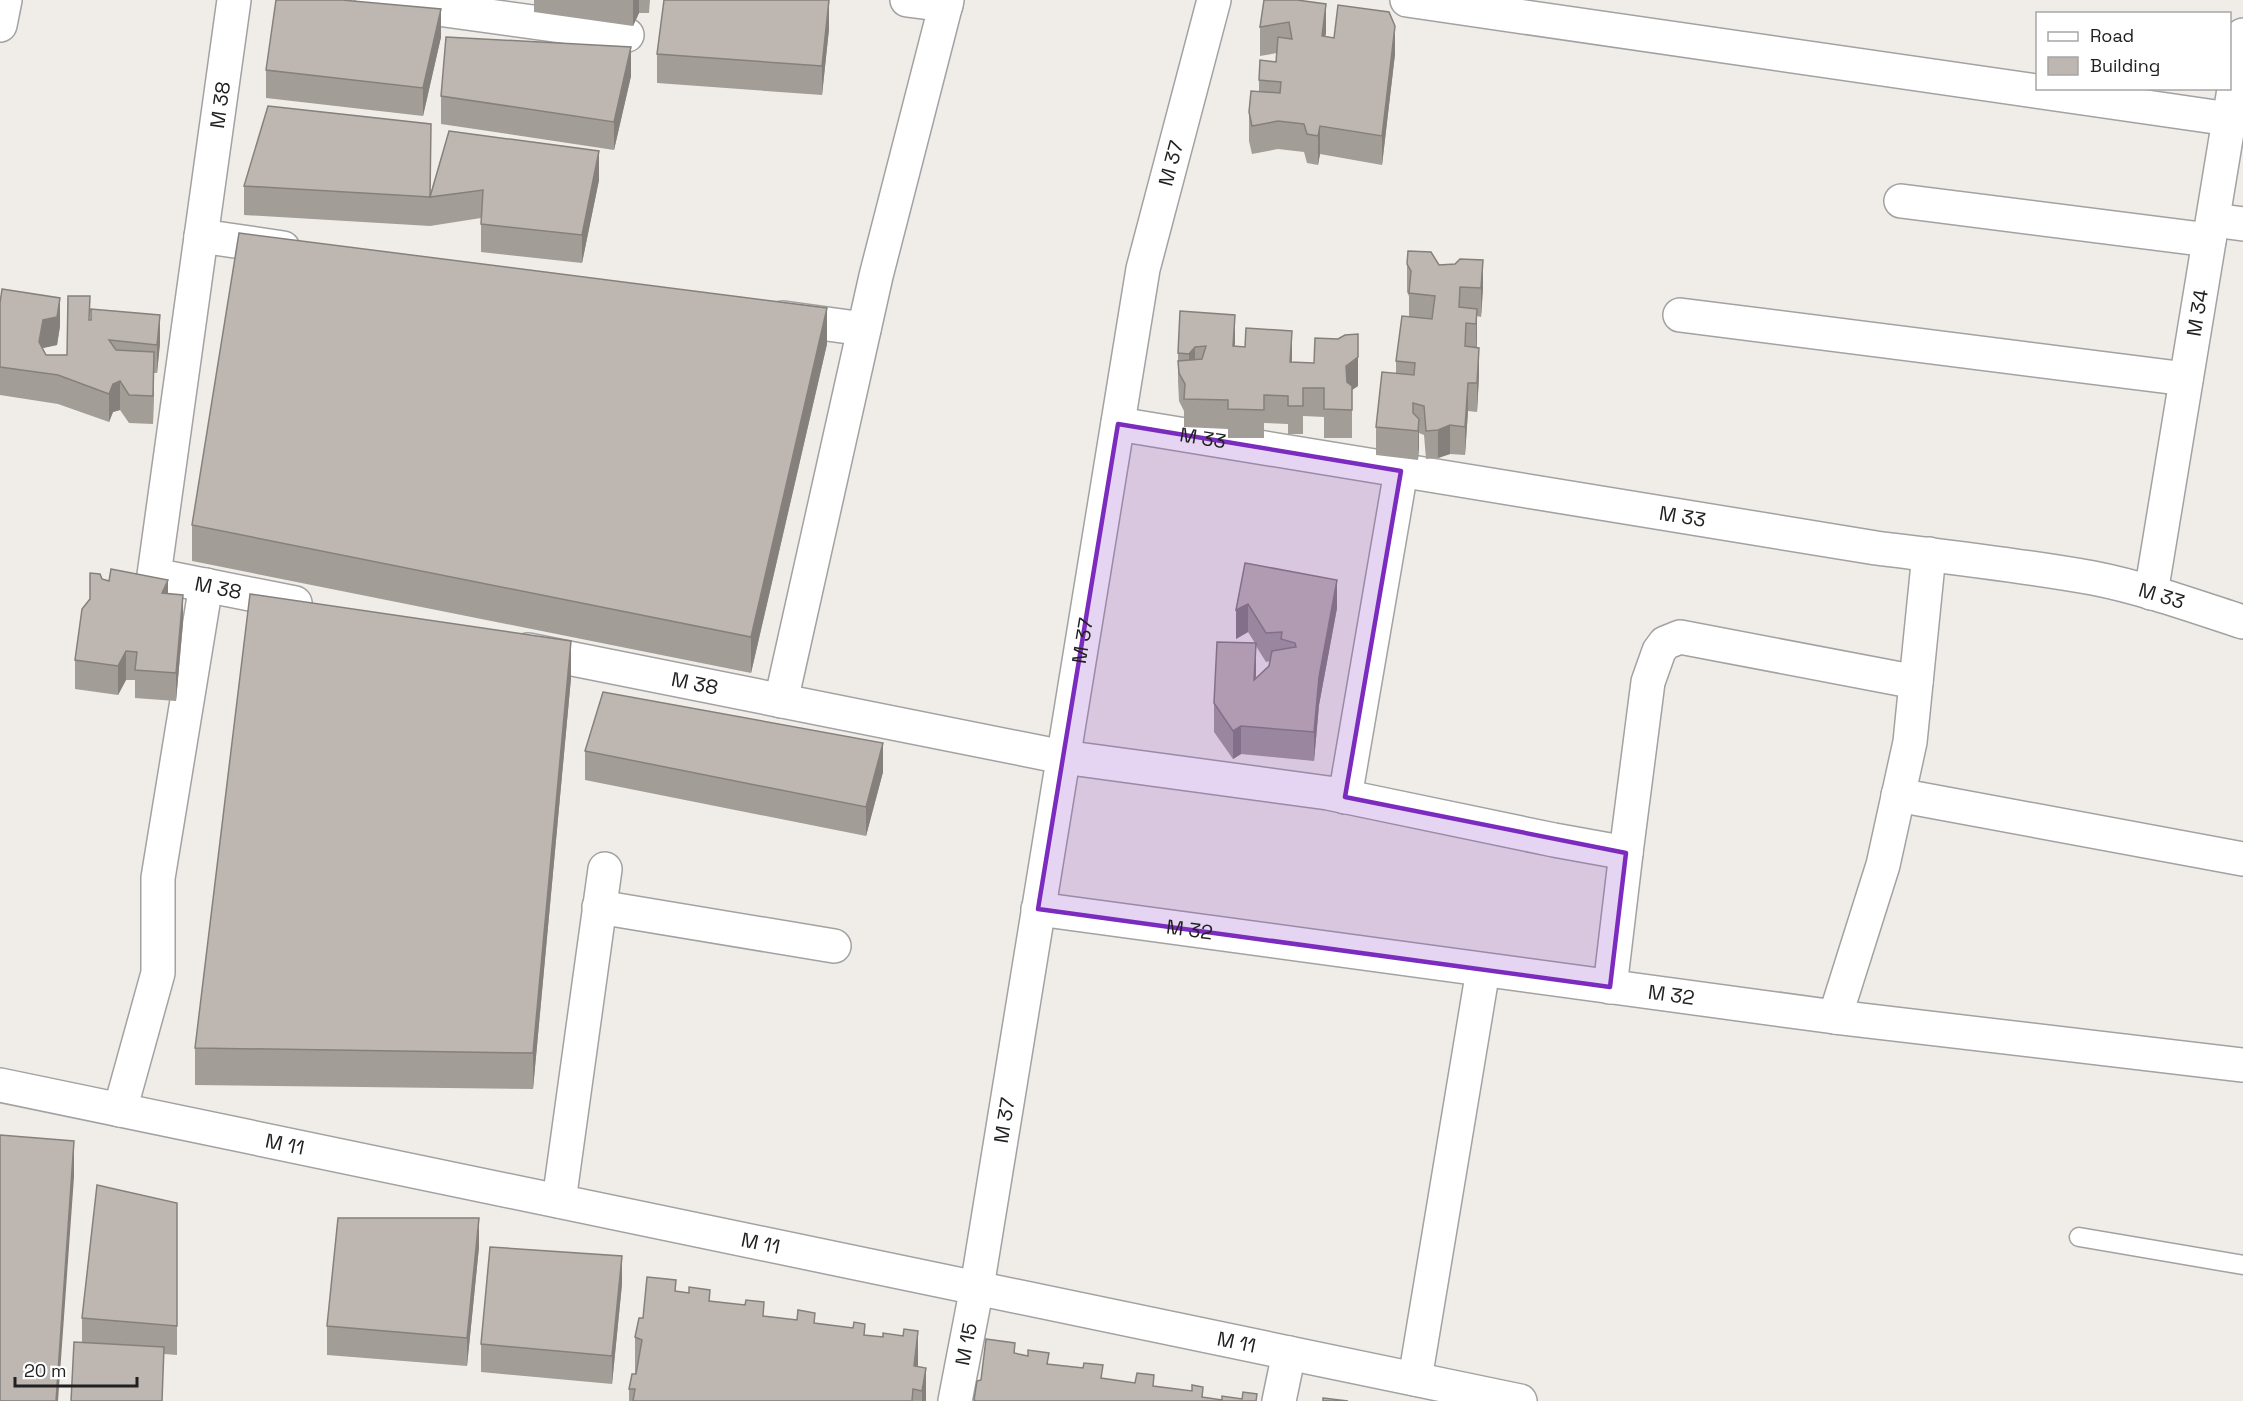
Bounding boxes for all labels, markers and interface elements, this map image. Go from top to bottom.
legend [2036,12,2231,90]
text: Road [2090,24,2134,47]
text: Building [2090,54,2160,77]
street label: M 38 [204,80,236,130]
street label: M 37 [1153,138,1189,189]
street label: M 34 [2181,287,2214,338]
street label: M 33 [1178,421,1228,454]
street label: M 33 [1657,500,1708,533]
street label: M 38 [193,570,244,605]
street label: M 33 [2136,577,2188,615]
street label: M 37 [1066,616,1099,665]
street label: M 38 [669,666,720,701]
street label: M 32 [1165,914,1214,946]
street label: M 32 [1646,979,1696,1011]
street label: M 37 [988,1096,1021,1145]
street label: M 11 [263,1128,307,1161]
street label: M 11 [739,1226,783,1260]
street label: M 15 [949,1321,983,1368]
street label: M 11 [1215,1325,1258,1359]
scale bar [15,1350,136,1388]
text: 20 m [24,1359,67,1382]

